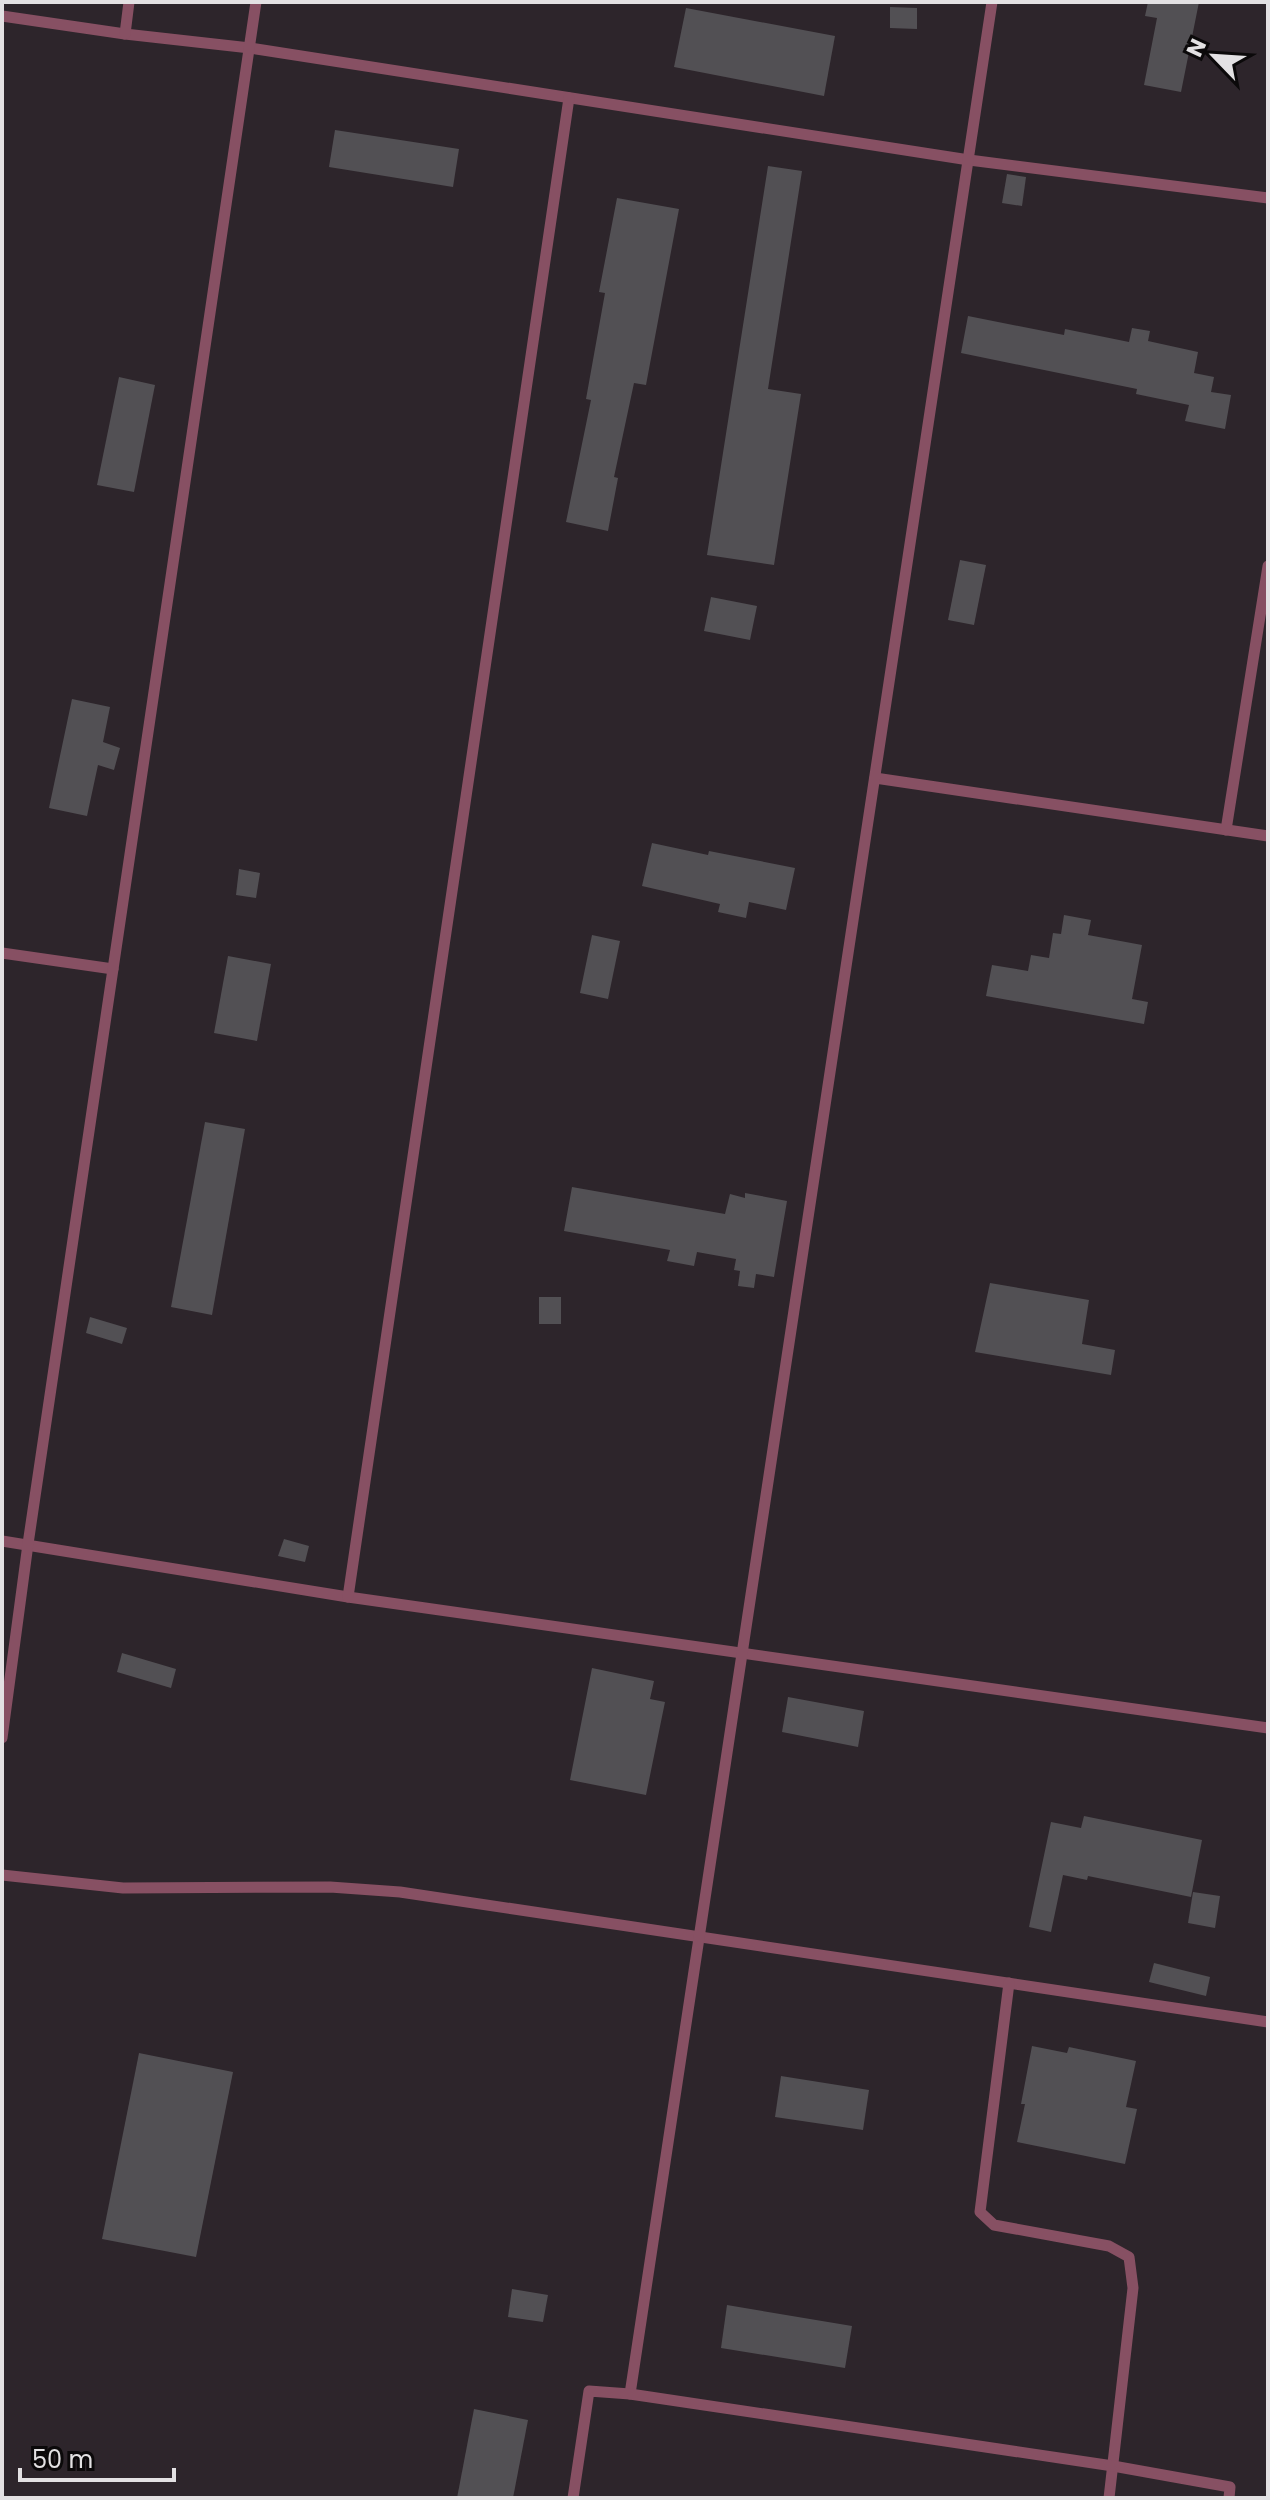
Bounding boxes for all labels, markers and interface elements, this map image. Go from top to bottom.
north arrow [1174,16,1254,96]
text: N [1179,34,1214,62]
scale bar [20,2432,174,2482]
text: 50 m [32,2443,93,2476]

